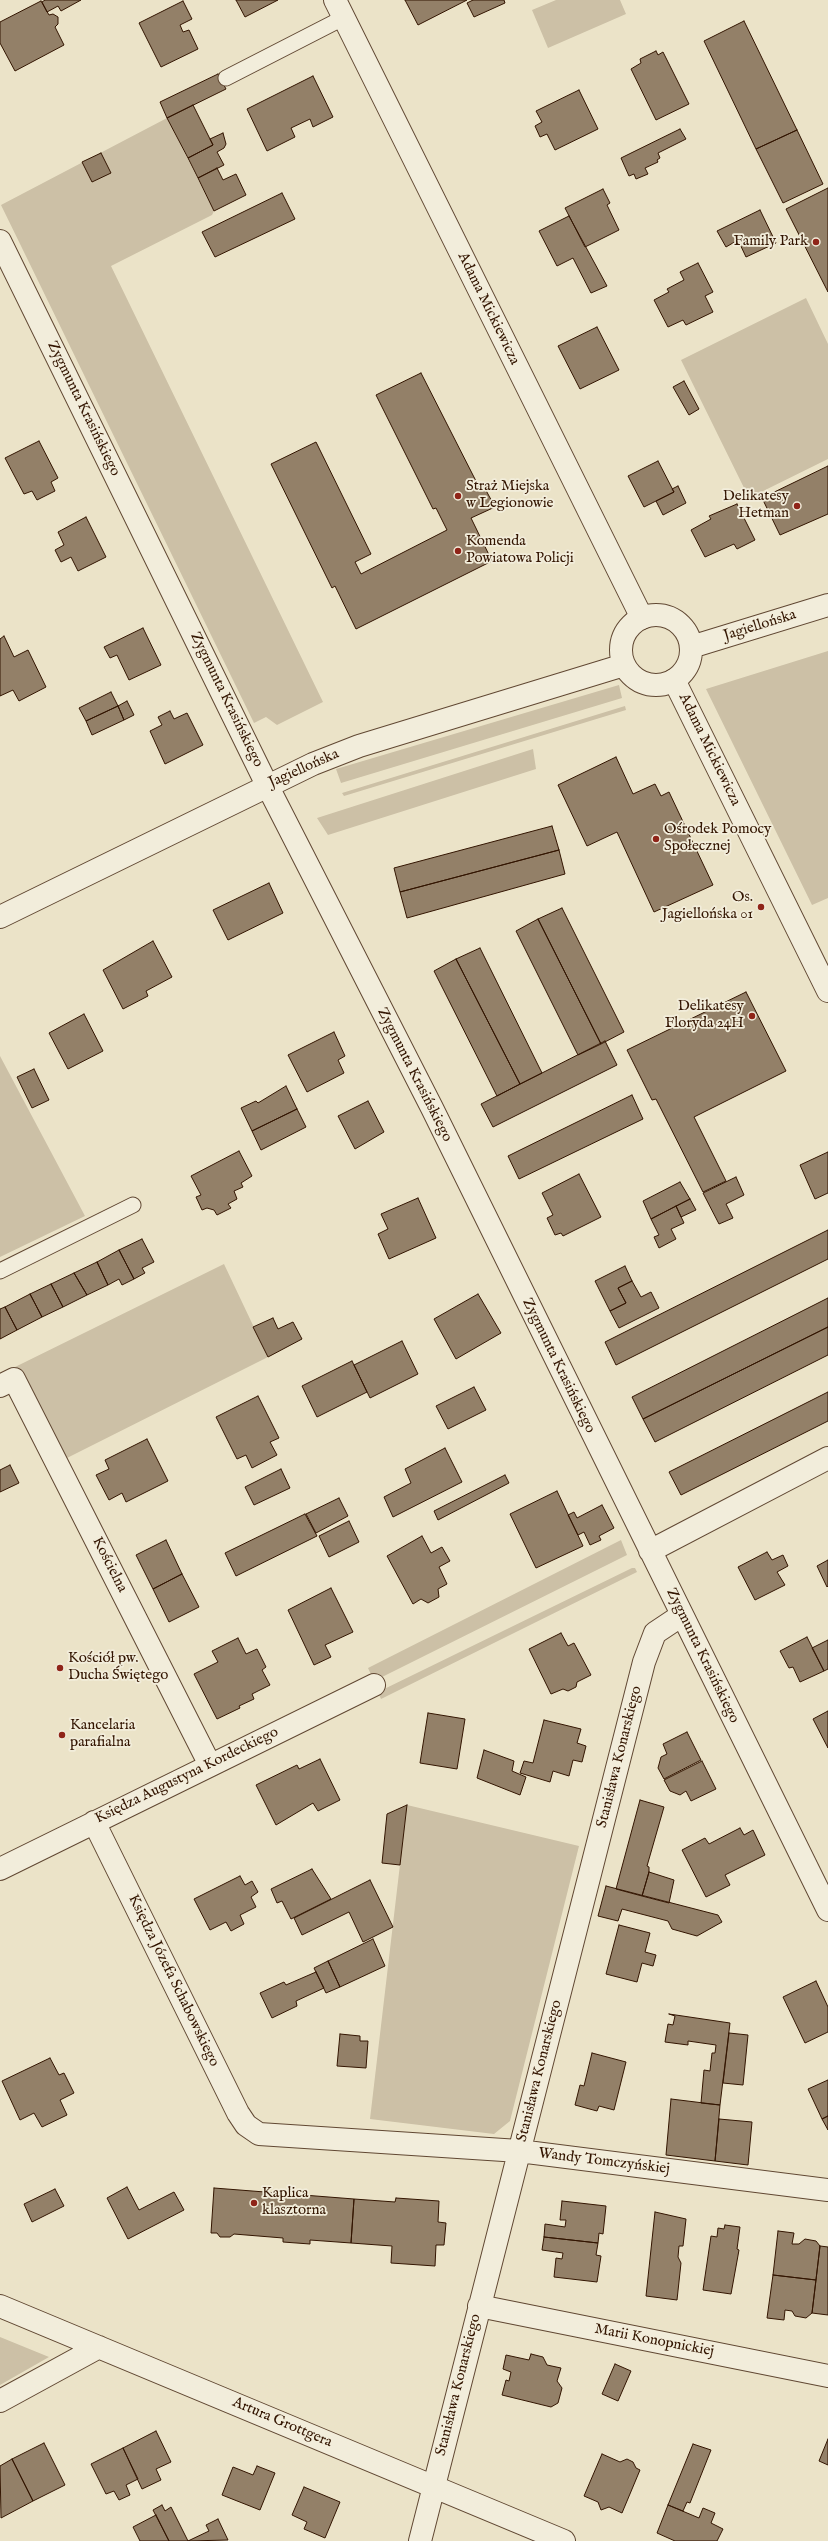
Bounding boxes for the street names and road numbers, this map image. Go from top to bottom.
street label: Adama Mickiewicza [453,250,523,368]
street label: Zygmunta Krasińskiego [42,339,124,479]
street label: Jagiellońska [721,606,799,646]
street label: Zygmunta Krasińskiego [185,630,267,770]
street label: Adama Mickiewicza [674,691,744,809]
street label: Jagiellońska [266,746,342,792]
street label: Zygmunta Krasińskiego [372,1005,456,1145]
street label: Zygmunta Krasińskiego [517,1296,599,1436]
street label: Kościelna [87,1534,131,1596]
street label: Zygmunta Krasińskiego [661,1586,743,1726]
street label: Stanisława Konarskiego [594,1684,646,1830]
street label: Księdza Augustyna Kordeckiego [92,1724,282,1828]
street label: Księdza Józefa Schabowskiego [123,1892,223,2070]
street label: Stanisława Konarskiego [514,1998,566,2144]
street label: Wandy Tomczyńskiej [537,2145,671,2179]
street label: Stanisława Konarskiego [433,2312,485,2458]
street label: Marii Konopnickiej [593,2321,715,2361]
street label: Artura Grottgera [229,2394,335,2452]

